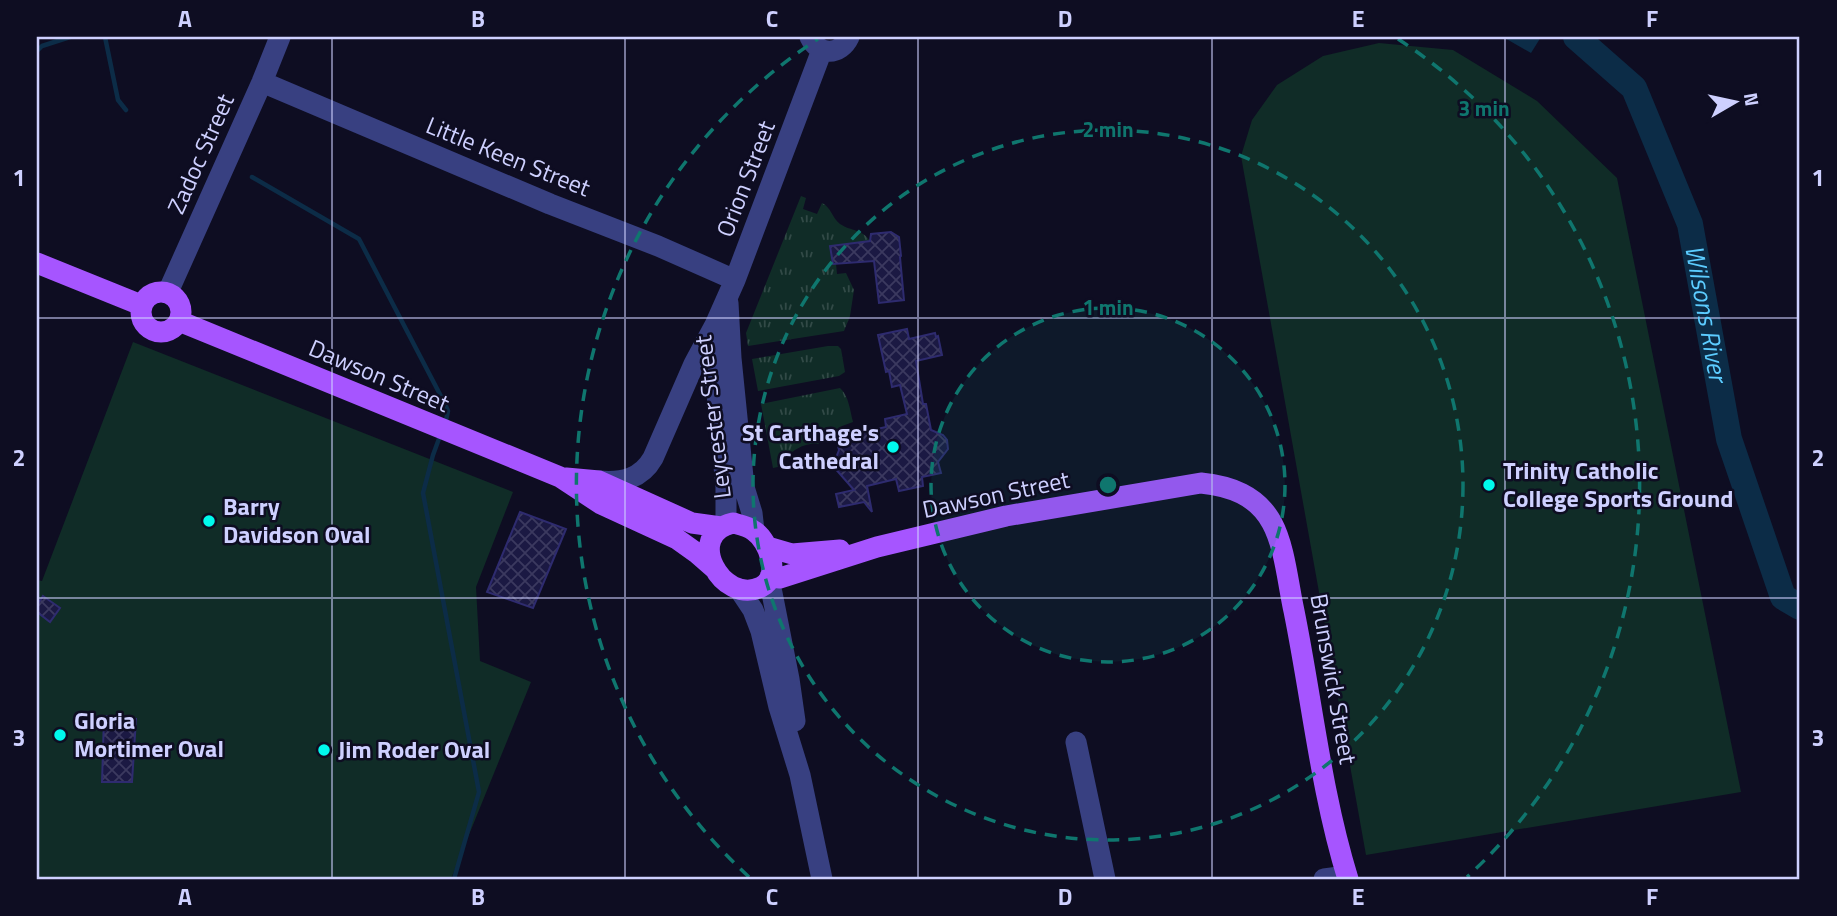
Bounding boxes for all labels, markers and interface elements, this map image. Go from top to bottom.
text: A [178,1,192,36]
text: B [471,1,485,36]
text: C [766,1,778,36]
text: D [1058,1,1072,36]
text: E [1352,1,1364,36]
text: F [1646,1,1658,36]
north arrow [1700,66,1770,136]
street label: Zadoc Street [158,87,243,219]
text: N [1737,90,1768,108]
text: 3 min [1458,92,1510,124]
street label: Little Keen Street [421,107,596,206]
text: 2 min [1082,113,1134,145]
street label: Orion Street [706,115,784,242]
text: 1 [13,160,25,195]
text: 1 [1812,160,1824,195]
water label: Wilsons River [1675,242,1739,387]
text: 1 min [1082,291,1134,323]
street label: Dawson Street [304,329,456,421]
street label: Leycester Street [684,333,740,501]
place label: St Carthage's Cathedral [742,414,879,478]
marker: St Carthage's Cathedral [885,439,901,455]
text: 2 [13,440,25,475]
text: 2 [1812,440,1824,475]
place label: Trinity Catholic College Sports Ground [1503,452,1733,516]
street label: Dawson Street [919,461,1073,527]
centre of rings [1096,473,1120,497]
marker: Trinity Catholic College Sports Ground [1481,477,1497,493]
place label: Barry Davidson Oval [223,488,371,552]
marker: Barry Davidson Oval [201,513,217,529]
street label: Brunswick Street [1301,591,1367,767]
place label: Gloria Mortimer Oval [74,702,224,766]
text: 3 [13,720,25,755]
text: 3 [1812,720,1824,755]
marker: Gloria Mortimer Oval [52,727,68,743]
place label: Jim Roder Oval [338,731,490,767]
marker: Jim Roder Oval [316,742,332,758]
text: A [178,879,192,914]
text: B [471,879,485,914]
text: C [766,879,778,914]
text: D [1058,879,1072,914]
text: E [1352,879,1364,914]
text: F [1646,879,1658,914]

